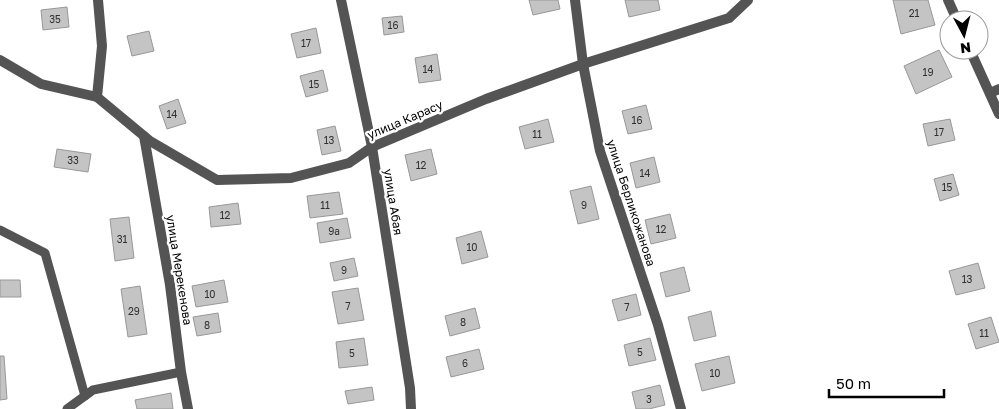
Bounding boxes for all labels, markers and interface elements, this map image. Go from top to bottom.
house number: 21 [909,7,919,19]
north arrow [939,10,989,60]
house number: 35 [49,13,61,25]
house number: 16 [388,19,398,31]
house number: 17 [301,37,311,49]
text: N [959,39,972,57]
house number: 14 [423,63,433,75]
house number: 19 [923,66,933,78]
house number: 15 [309,78,320,90]
street label: улица Карасу [365,97,445,142]
house number: 14 [167,108,177,120]
house number: 16 [632,114,642,126]
house number: 17 [934,126,944,138]
house number: 11 [532,128,542,140]
house number: 13 [324,134,334,146]
street label: улица Берликожанова [604,137,659,268]
house number: 33 [67,154,79,166]
house number: 12 [416,159,427,171]
house number: 14 [640,167,650,179]
street label: улица Абая [381,168,406,236]
house number: 15 [942,181,953,193]
house number: 11 [320,199,330,211]
house number: 9 [581,199,587,211]
house number: 12 [220,209,231,221]
street label: улица Мерекенова [163,214,196,326]
house number: 12 [656,223,667,235]
house number: 9а [328,225,340,237]
house number: 31 [117,233,127,245]
house number: 10 [466,241,478,253]
house number: 9 [341,264,347,276]
house number: 13 [962,273,972,285]
house number: 10 [204,288,216,300]
house number: 7 [345,300,351,312]
house number: 7 [624,301,630,313]
house number: 29 [128,305,140,317]
house number: 8 [460,316,466,328]
house number: 8 [204,319,210,331]
house number: 11 [979,327,989,339]
house number: 5 [637,346,643,358]
house number: 5 [349,347,355,359]
house number: 6 [462,357,468,369]
scale bar [829,366,944,398]
house number: 10 [709,367,721,379]
text: 50 m [836,374,871,392]
house number: 3 [646,393,652,405]

